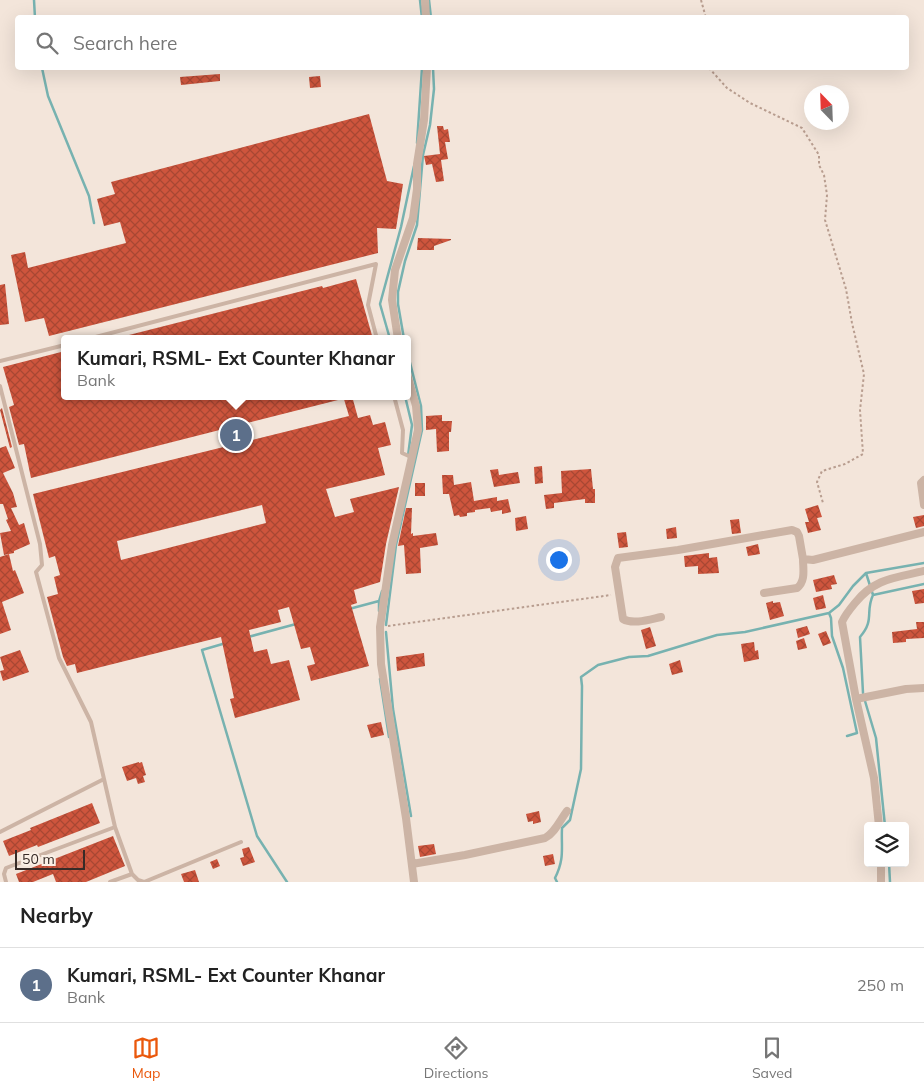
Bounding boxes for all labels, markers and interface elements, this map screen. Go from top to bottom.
search box [15,15,909,70]
icon: search [33,29,61,57]
text: Search here [73,31,177,55]
north arrow [804,85,849,130]
popup [61,335,411,400]
text: Kumari, RSML- Ext Counter Khanar [77,346,395,370]
text: Bank [77,370,115,390]
pin: 1 [220,416,252,454]
your location [546,547,572,573]
map controls [864,822,909,867]
button: layers [864,822,909,867]
scale bar [15,847,85,870]
text: 50 m [22,850,55,868]
text: Nearby [20,902,93,928]
text: Kumari, RSML- Ext Counter Khanar [67,963,385,987]
text: 1 [31,975,41,995]
text: 250 m [857,975,904,995]
text: Bank [67,987,105,1007]
tab: Map [132,1034,160,1082]
tab: Directions [424,1034,489,1082]
tab: Saved [752,1034,792,1082]

